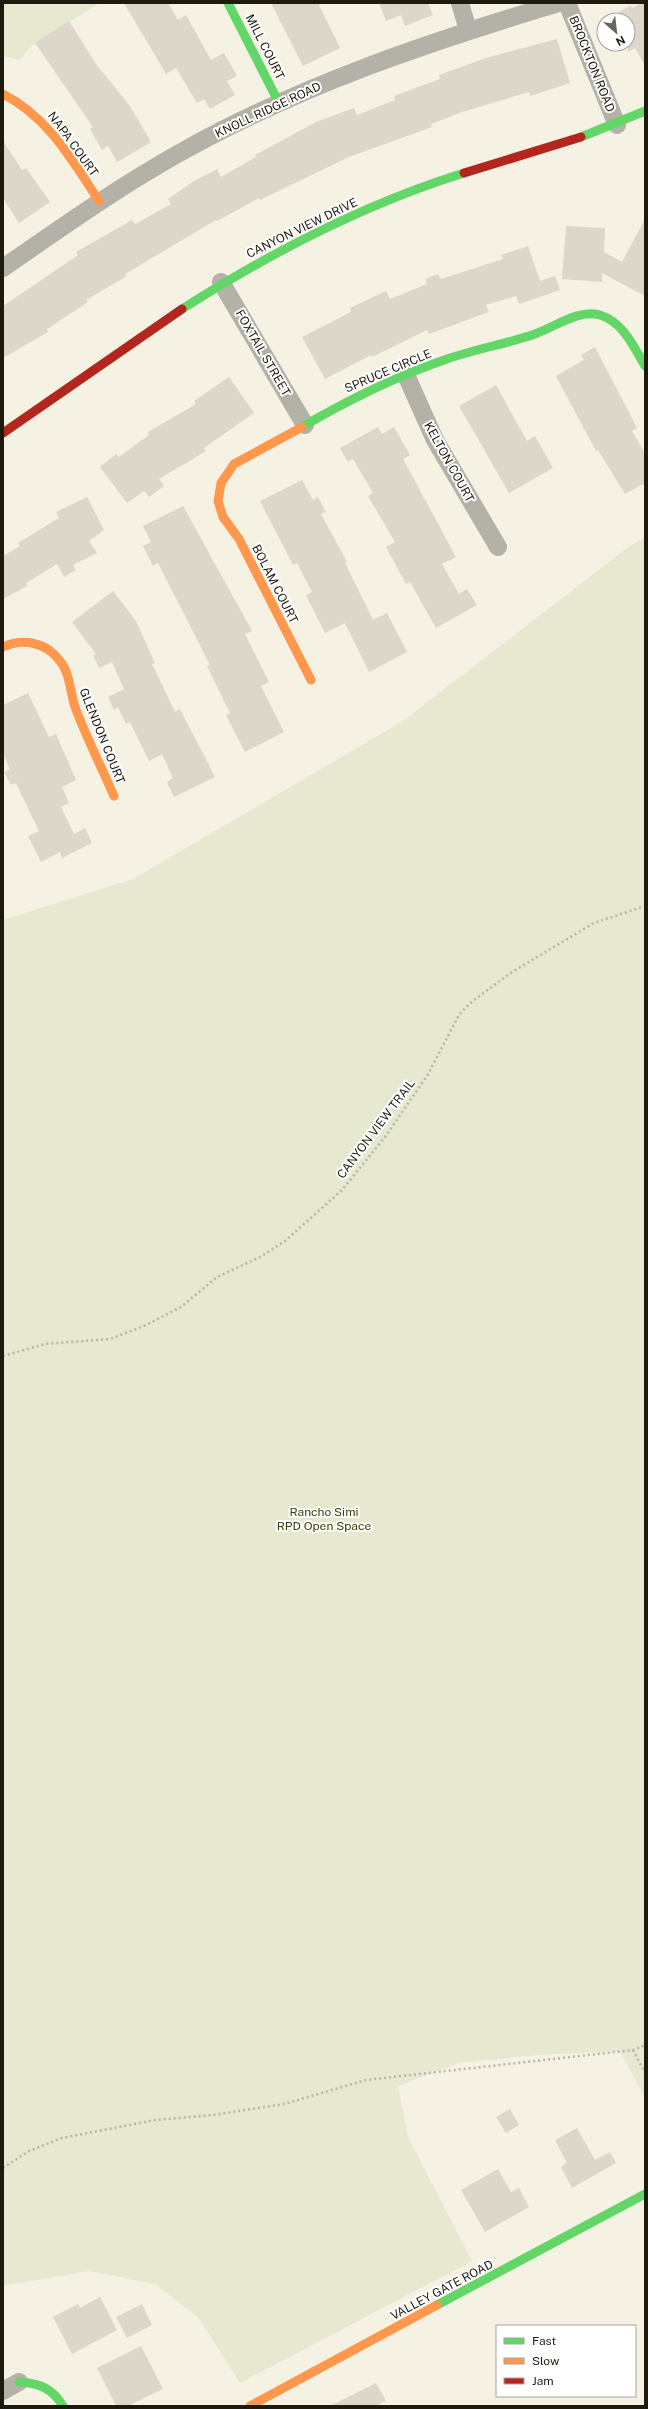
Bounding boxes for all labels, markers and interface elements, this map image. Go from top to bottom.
street label: MILL COURT [243,12,287,82]
north arrow [596,12,636,52]
street label: BROCKTON ROAD [566,14,618,114]
text: N [614,34,627,48]
street label: KNOLL RIDGE ROAD [213,79,323,141]
street label: NAPA COURT [45,109,101,179]
street label: CANYON VIEW DRIVE [244,195,360,261]
street label: FOXTAIL STREET [233,307,293,399]
street label: SPRUCE CIRCLE [343,346,433,396]
street label: KELTON COURT [421,419,477,505]
street label: BOLAM COURT [249,542,301,626]
street label: GLENDON COURT [76,686,128,786]
street label: CANYON VIEW TRAIL [334,1077,418,1181]
park label: Rancho Simi RPD Open Space [277,1505,371,1533]
street label: VALLEY GATE ROAD [388,2257,496,2323]
legend [496,2325,636,2397]
text: Fast [532,2334,557,2348]
text: Slow [532,2354,560,2368]
text: Jam [532,2374,554,2388]

